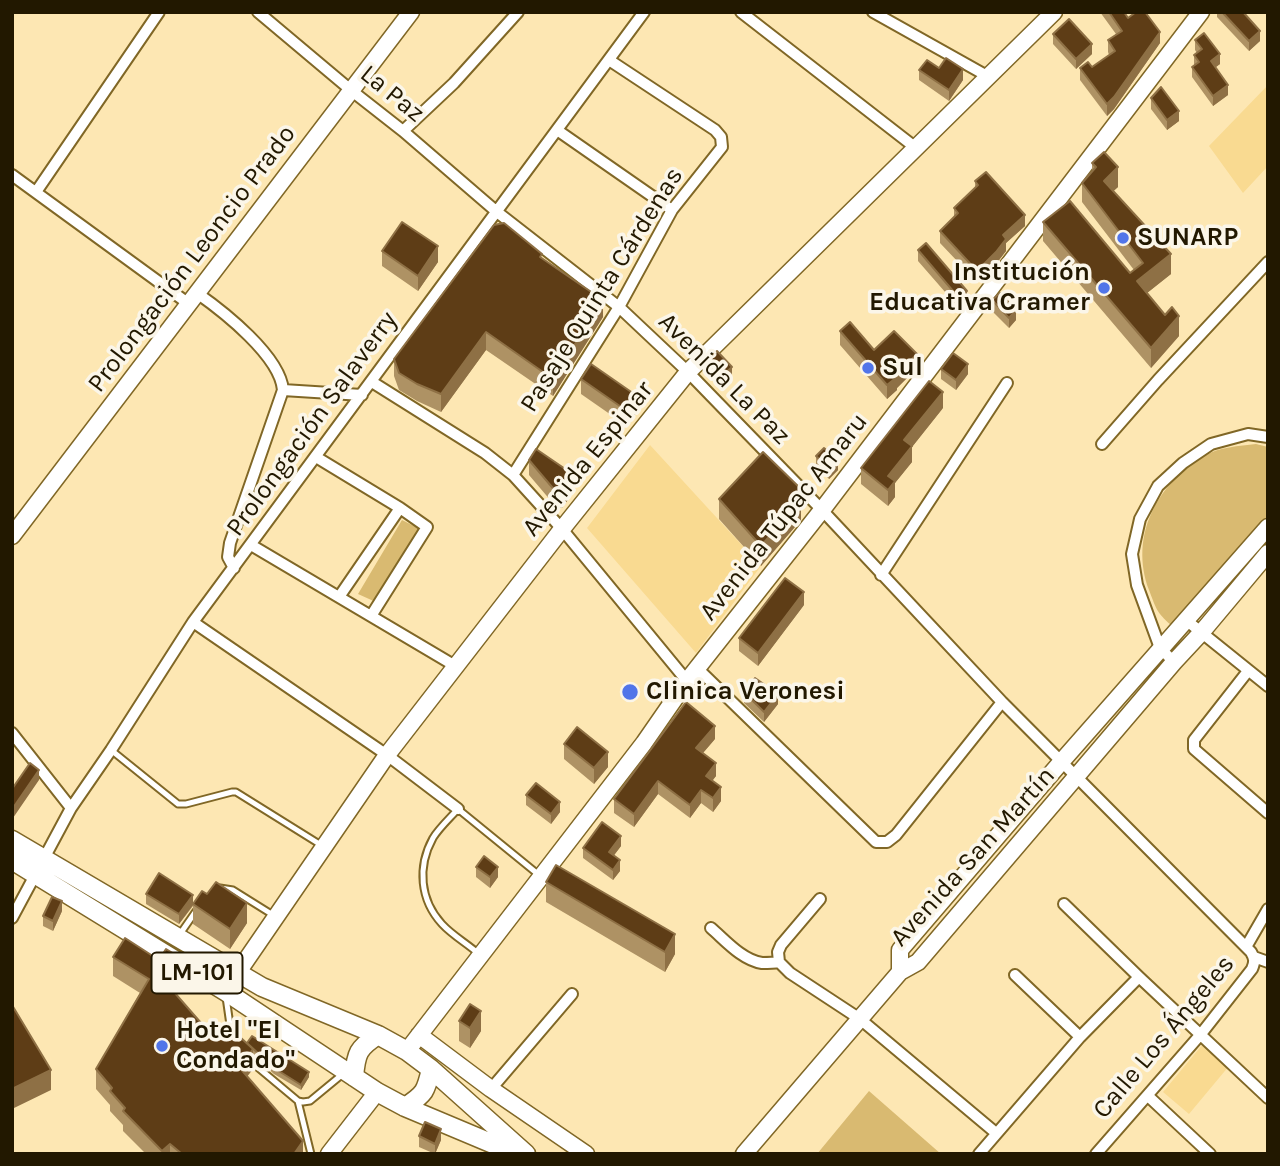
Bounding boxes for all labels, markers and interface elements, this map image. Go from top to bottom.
street label: La Paz [354,59,430,129]
street label: Prolongación Leoncio Prado [81,119,303,399]
street label: Pasaje Quinta Cárdenas [514,162,690,418]
place label: SUNARP [1137,222,1238,254]
marker: SUNARP [1115,230,1131,246]
place label: Institución Educativa Cramer [869,257,1090,318]
marker: Institución Educativa Cramer [1096,280,1112,296]
street label: Prolongación Salaverry [220,305,404,543]
street label: Avenida La Paz [652,307,796,451]
place label: Sul [882,352,923,384]
marker: Sul [860,360,876,376]
street label: Avenida Espinar [516,375,660,543]
street label: Avenida Túpac Amaru [693,407,875,627]
place label: Clinica Veronesi [646,676,845,708]
marker: Clinica Veronesi [620,682,640,702]
street label: Avenida San Martín [884,761,1062,953]
street label: Calle Los Ángeles [1087,949,1241,1125]
road number: LM-101 [152,953,242,993]
place label: Hotel "El Condado" [176,1015,295,1076]
marker: Hotel "El Condado" [154,1038,170,1054]

